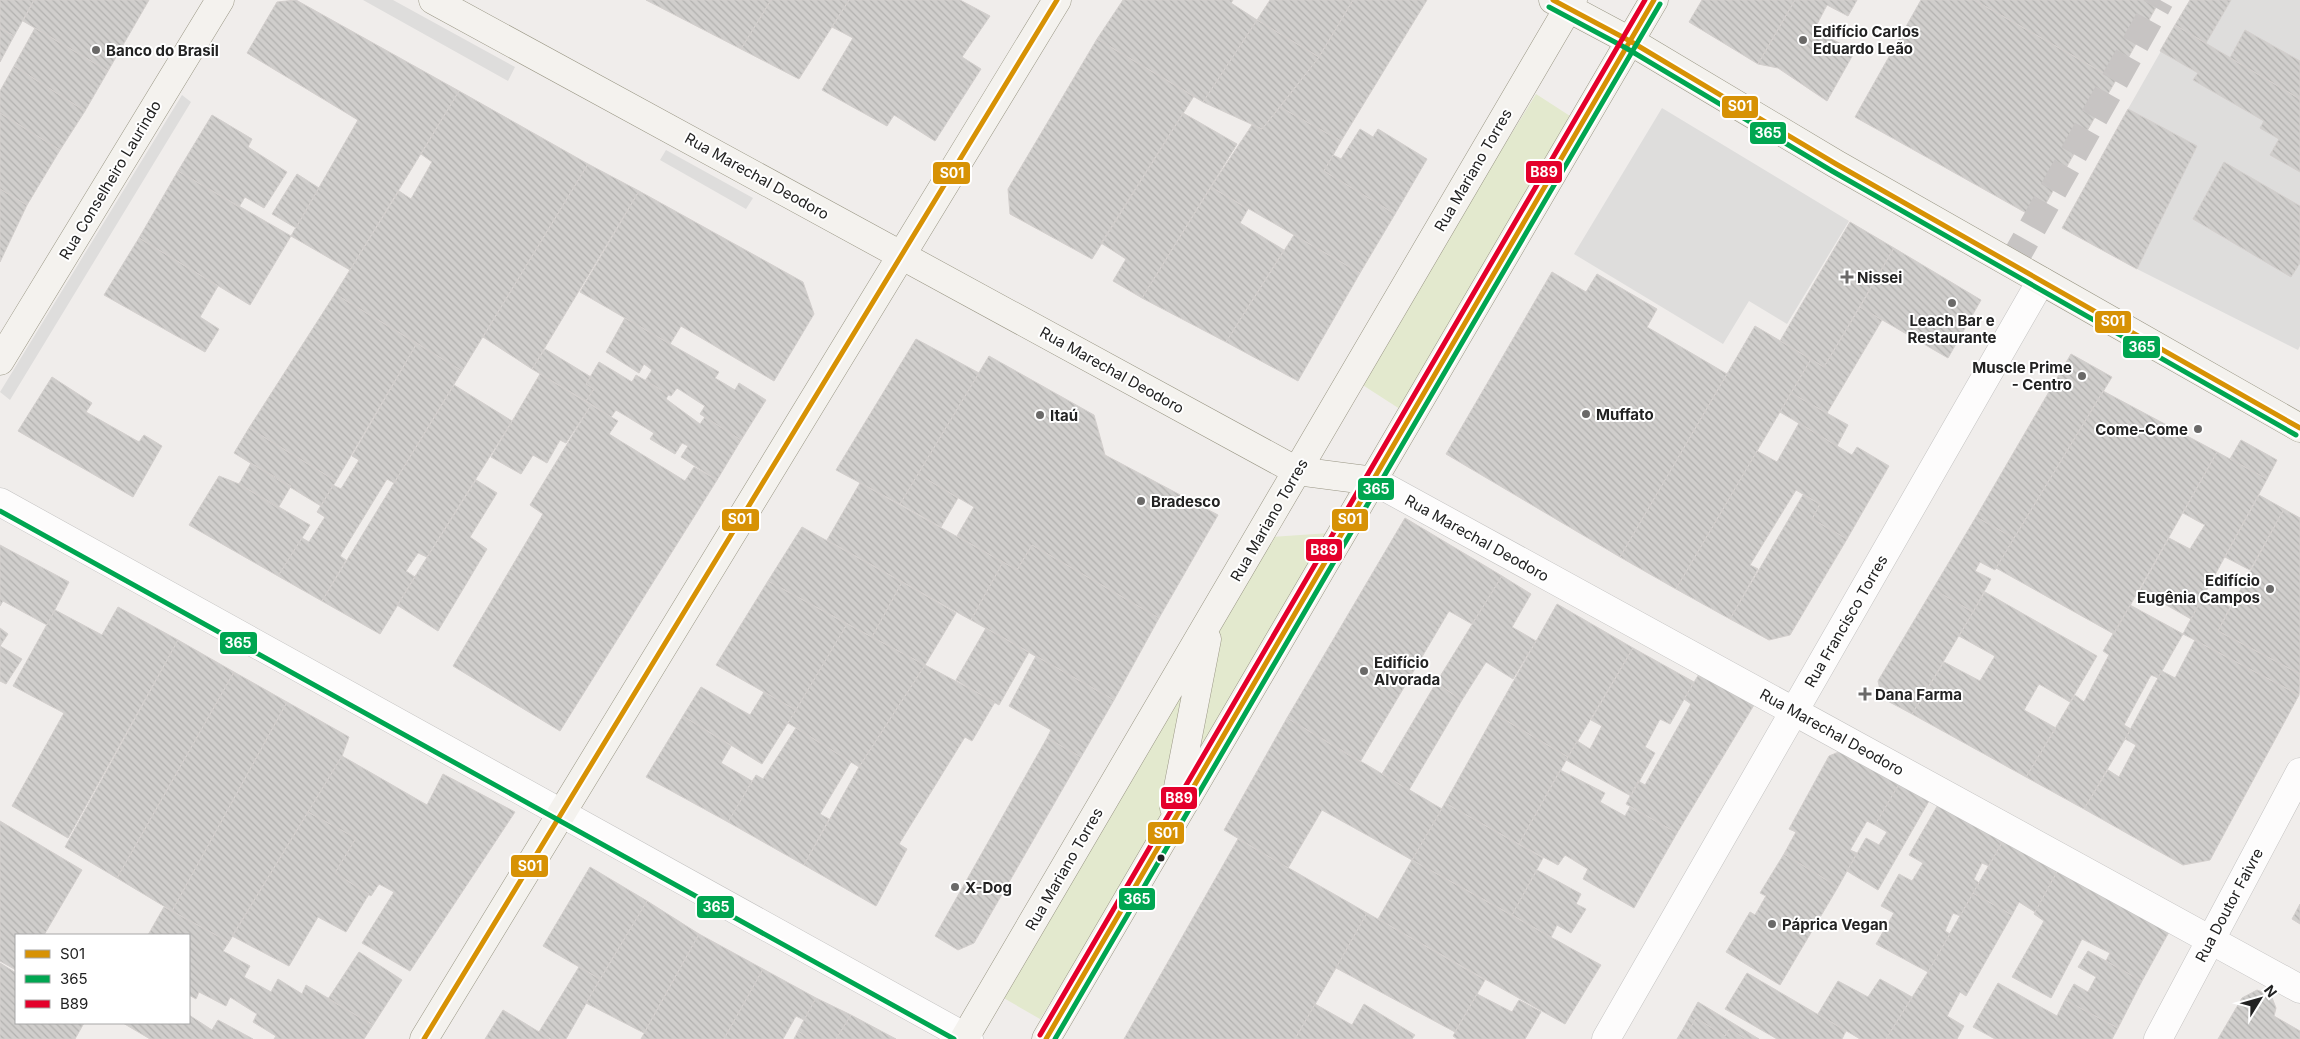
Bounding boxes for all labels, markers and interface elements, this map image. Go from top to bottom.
place label: Edifício Carlos Eduardo Leão [1813,22,1919,58]
marker: Edifício Carlos Eduardo Leão [1797,34,1809,46]
place label: Banco do Brasil [106,41,219,60]
marker: Banco do Brasil [90,44,102,56]
line badge: S01 [1721,95,1759,119]
street label: Rua Conselheiro Laurindo [55,97,165,263]
text: S01 [1728,97,1752,114]
street label: Rua Mariano Torres [1430,105,1516,235]
line badge: 365 [1749,121,1787,145]
text: 365 [1754,124,1782,141]
street label: Rua Marechal Deodoro [681,128,833,224]
line badge: B89 [1525,160,1563,184]
line badge: S01 [932,161,971,185]
text: B89 [1530,163,1558,180]
text: S01 [940,164,964,181]
place label: Nissei [1857,268,1902,287]
marker: Nissei [1841,271,1853,283]
marker: Leach Bar e Restaurante [1946,297,1958,309]
line badge: S01 [2094,310,2132,334]
place label: Leach Bar e Restaurante [1908,311,1996,347]
text: S01 [2101,312,2125,329]
street label: Rua Marechal Deodoro [1036,322,1188,418]
line badge: 365 [2122,335,2161,359]
text: 365 [2128,338,2156,355]
place label: Muscle Prime - Centro [1972,358,2072,394]
marker: Muscle Prime - Centro [2076,370,2088,382]
place label: Muffato [1596,405,1654,424]
place label: Itaú [1050,406,1078,425]
marker: Muffato [1580,408,1592,420]
marker: Itaú [1034,409,1046,421]
place label: Come-Come [2095,420,2188,439]
marker: Come-Come [2192,423,2204,435]
street label: Rua Mariano Torres [1226,455,1312,585]
line badge: 365 [1357,477,1395,501]
text: 365 [1362,480,1390,497]
street label: Rua Marechal Deodoro [1401,490,1553,586]
place label: Bradesco [1151,492,1220,511]
marker: Bradesco [1135,495,1147,507]
line badge: S01 [721,508,760,532]
line badge: S01 [1331,508,1369,532]
text: S01 [728,510,752,527]
text: S01 [1338,510,1362,527]
line badge: B89 [1305,538,1343,562]
text: B89 [1310,541,1338,558]
street label: Rua Francisco Torres [1800,551,1892,691]
place label: Edifício Eugênia Campos [2137,571,2260,607]
marker: Edifício Eugênia Campos [2264,583,2276,595]
line badge: 365 [219,631,258,655]
text: 365 [224,634,252,651]
place label: Edifício Alvorada [1374,653,1440,689]
marker: Edifício Alvorada [1358,665,1370,677]
street label: Rua Marechal Deodoro [1756,684,1908,780]
place label: Dana Farma [1875,685,1962,704]
marker: Dana Farma [1859,688,1871,700]
line badge: B89 [1160,786,1198,810]
text: B89 [1165,789,1193,806]
street label: Rua Mariano Torres [1021,804,1107,934]
line badge: S01 [1147,821,1185,845]
text: S01 [1154,824,1178,841]
street label: Rua Doutor Faivre [2191,845,2267,965]
unlabelled marker [1156,853,1166,863]
line badge: S01 [510,854,549,878]
text: S01 [518,857,542,874]
place label: X-Dog [965,878,1012,897]
marker: X-Dog [949,881,961,893]
line badge: 365 [1118,887,1156,911]
text: 365 [1123,890,1151,907]
line badge: 365 [696,895,735,919]
text: 365 [702,898,730,915]
place label: Páprica Vegan [1782,915,1888,934]
marker: Páprica Vegan [1766,918,1778,930]
legend [15,934,190,1024]
text: S01 [60,944,85,963]
text: 365 [60,969,88,988]
north arrow [2235,974,2285,1024]
text: N [2261,981,2281,1000]
text: B89 [60,994,88,1013]

